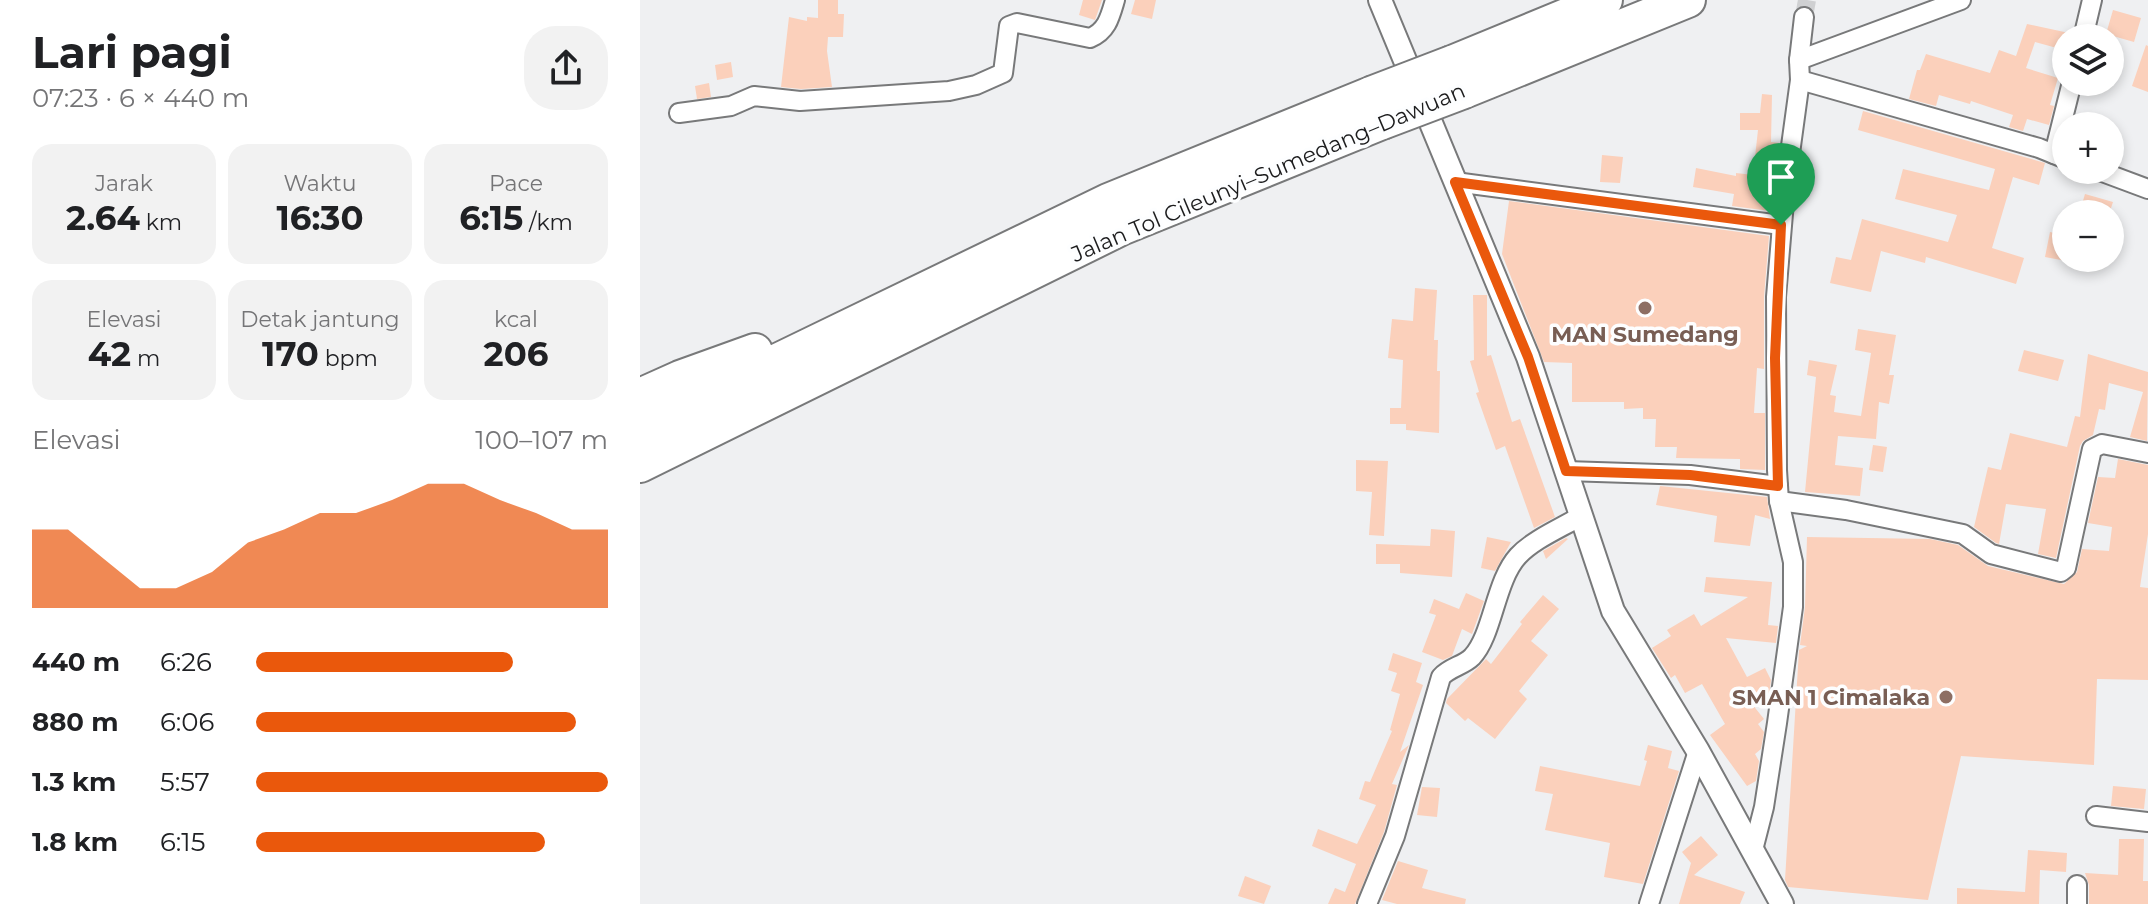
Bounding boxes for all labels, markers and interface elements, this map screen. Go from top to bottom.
map controls [2052,24,2124,272]
button: layers [2052,24,2124,96]
text: Lari pagi [32,25,232,79]
button: share [524,26,608,110]
street label: Jalan Tol Cileunyi–Sumedang–Dawuan [1066,77,1469,268]
text: 07:23 · 6 × 440 m [32,82,249,114]
button: + [2052,112,2124,184]
pin [1747,143,1815,225]
icon: arrive [1759,155,1803,199]
text: Jarak [95,170,153,197]
text: Waktu [283,170,357,197]
text: Pace [489,170,543,197]
text: 2.64 [66,197,140,239]
text: 16:30 [276,197,364,239]
text: 6:15 [459,197,523,239]
button: − [2052,200,2124,272]
text: km [140,209,182,236]
text: /km [523,209,573,236]
marker: MAN Sumedang [1636,299,1654,317]
text: Elevasi [87,306,161,333]
text: Detak jantung [240,306,400,333]
text: kcal [494,306,538,333]
place label: MAN Sumedang [1551,321,1739,348]
text: 42 [88,333,131,375]
text: 170 [262,333,319,375]
text: 206 [484,333,548,375]
text: m [131,345,160,372]
text: bpm [319,345,378,372]
text: Elevasi [32,424,120,456]
text: 100–107 m [475,424,608,456]
text: 440 m [32,646,120,678]
text: 6:26 [160,646,212,678]
place label: SMAN 1 Cimalaka [1732,684,1930,711]
marker: SMAN 1 Cimalaka [1937,688,1955,706]
text: 880 m [32,706,119,738]
text: 6:06 [160,706,214,738]
text: 1.3 km [32,766,116,798]
text: 5:57 [160,766,210,798]
text: 1.8 km [32,826,118,858]
text: 6:15 [160,826,205,858]

